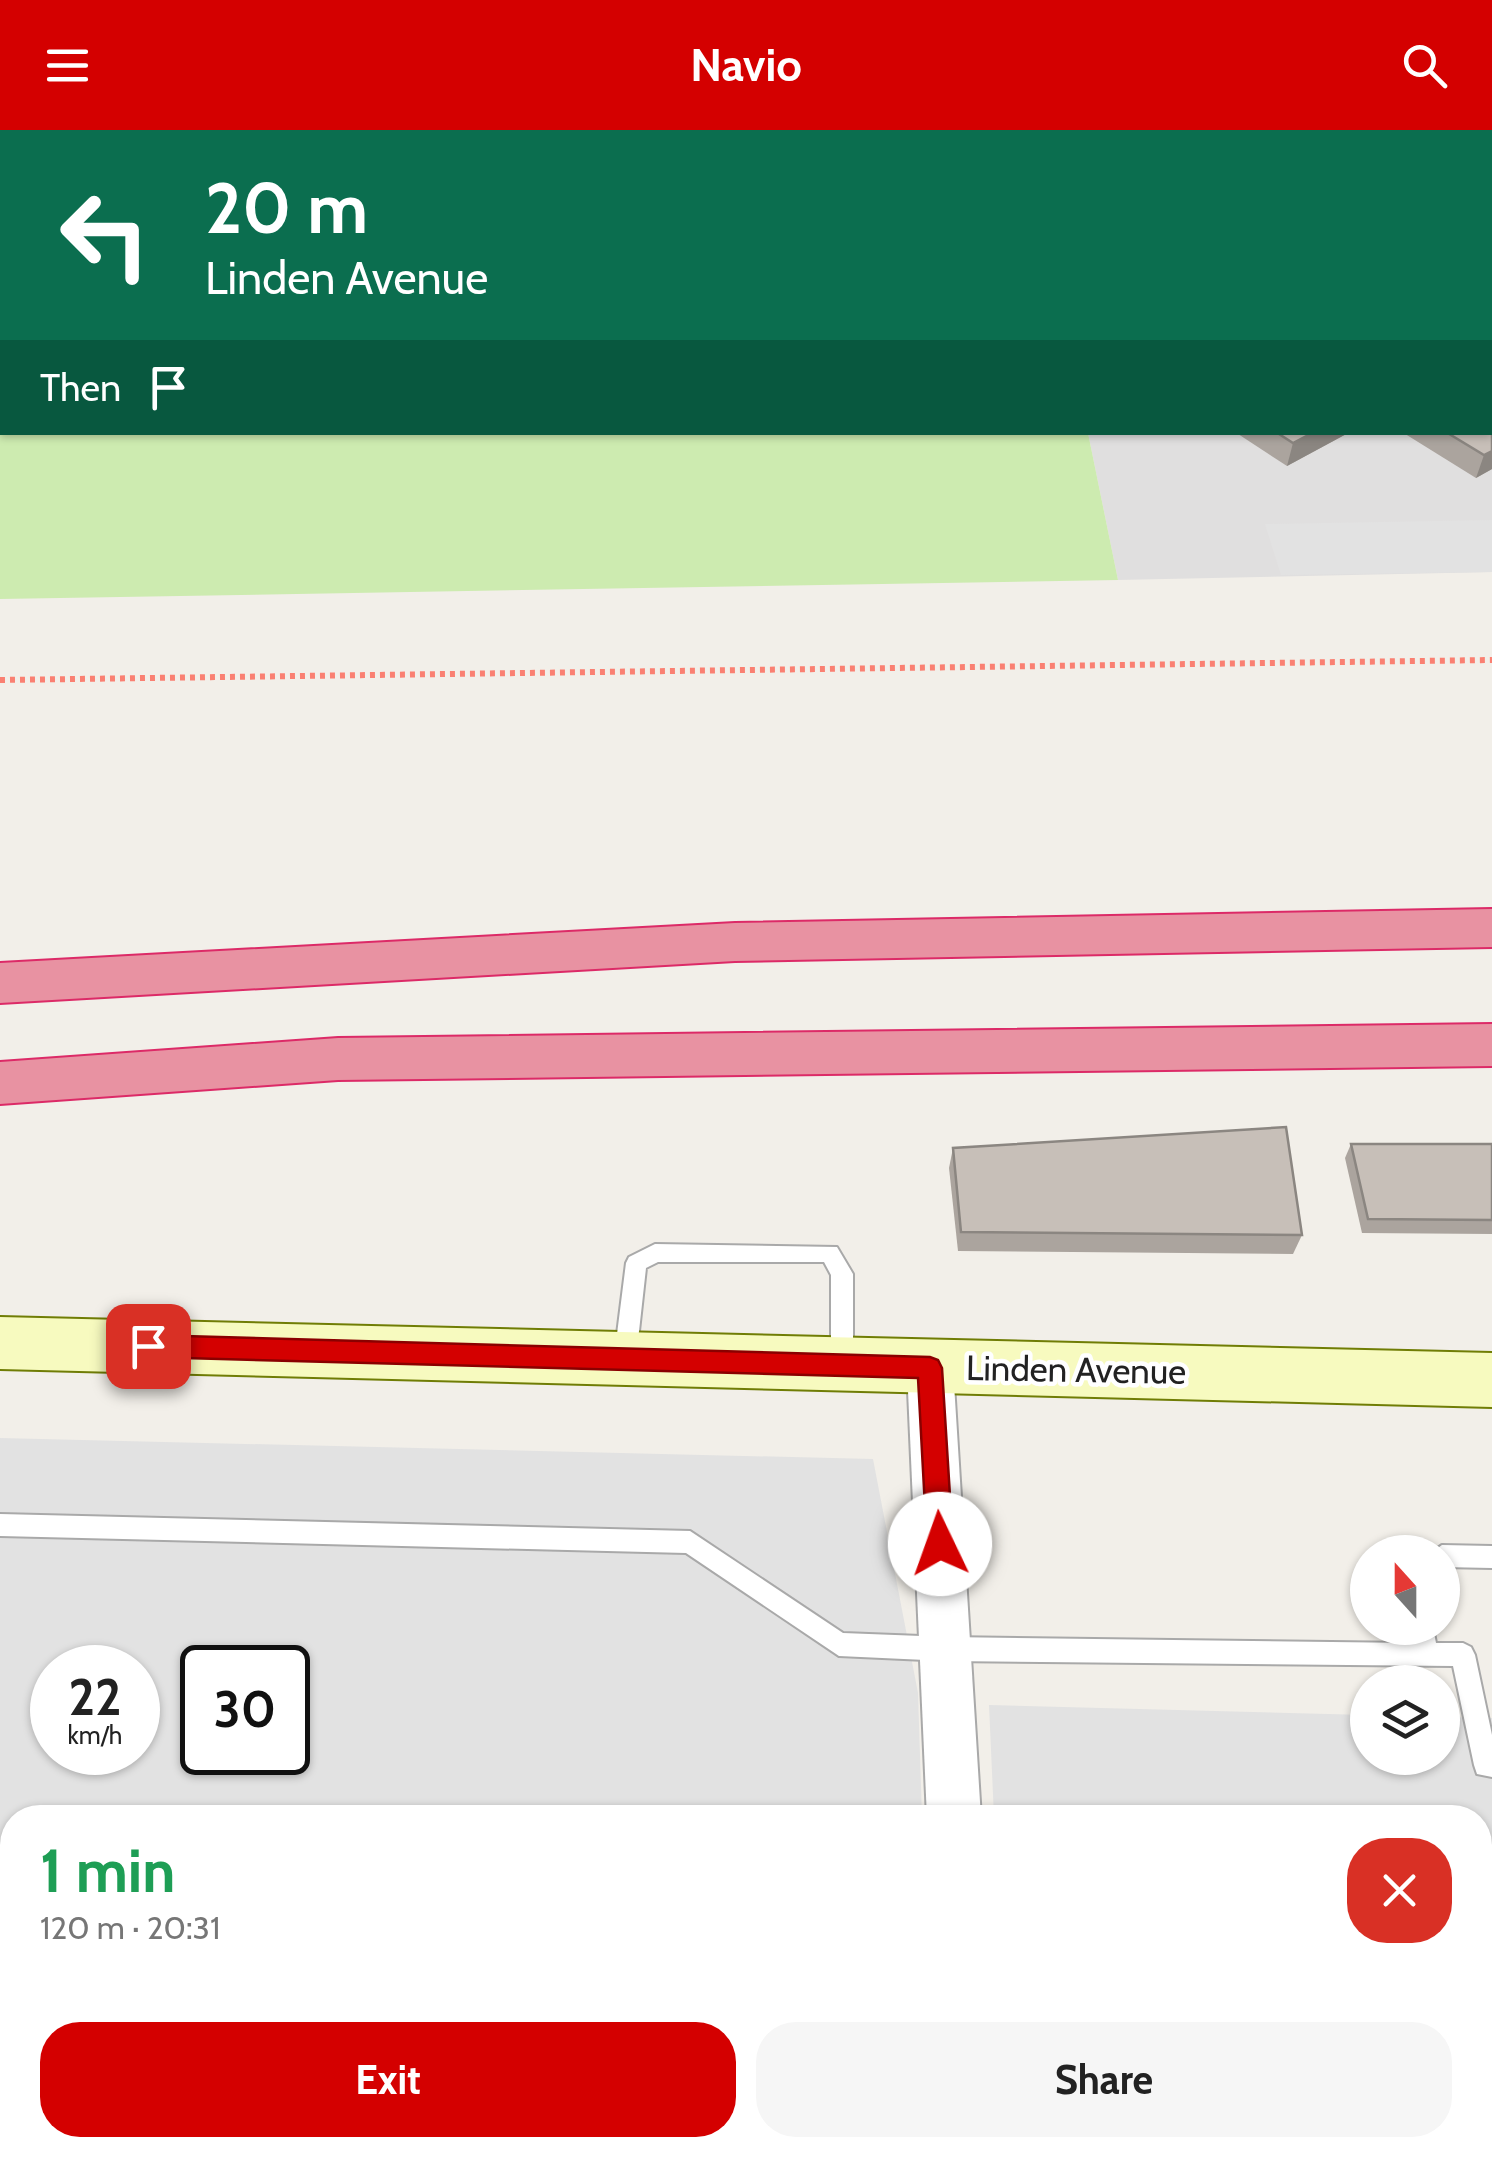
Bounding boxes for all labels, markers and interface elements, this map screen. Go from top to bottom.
icon: menu [40,38,95,93]
text: Navio [690,38,802,92]
icon: search [1397,38,1452,93]
text: 20 m [205,165,368,251]
icon: left [40,170,170,300]
text: Linden Avenue [205,251,488,305]
icon: arrive [141,360,196,415]
text: Then [40,364,121,411]
pin [106,1304,191,1389]
icon: arrive [121,1319,176,1374]
street label: Linden Avenue [966,1346,1187,1393]
position arrow [888,1492,992,1596]
north arrow [1350,1535,1460,1645]
map controls [1350,1535,1460,1775]
speed limit sign: 30 [180,1645,310,1775]
button: layers [1350,1665,1460,1775]
text: 22 [69,1667,121,1728]
text: km/h [68,1720,122,1750]
text: 1 min [40,1834,175,1907]
button: close [1347,1838,1452,1943]
text: 120 m · 20:31 [40,1908,220,1947]
button: Exit [40,2022,736,2137]
button: Share [756,2022,1452,2137]

